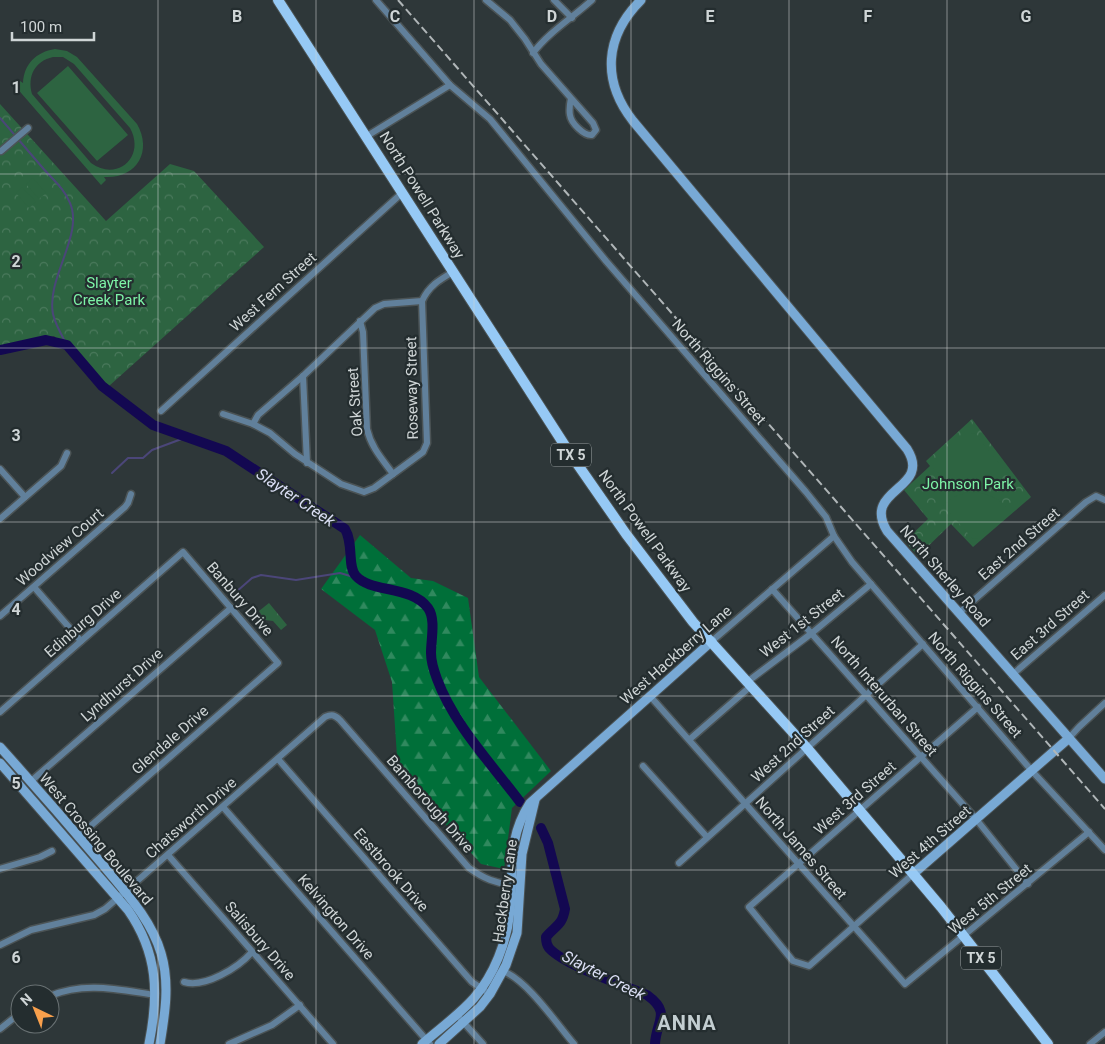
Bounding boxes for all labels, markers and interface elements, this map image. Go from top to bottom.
text: B [232,7,242,26]
text: C [390,7,400,26]
text: D [547,7,557,26]
text: E [706,7,715,26]
text: F [864,7,873,26]
text: G [1021,7,1032,26]
scale bar [12,10,95,42]
text: 100 m [20,18,62,36]
text: 1 [11,78,21,97]
street label: North Powell Parkway [376,128,468,262]
street label: West Fern Street [226,248,320,336]
text: 2 [11,252,21,271]
park label: Slayter Creek Park [73,274,145,309]
street label: North Riggins Street [668,315,770,429]
street label: Roseway Street [402,336,422,440]
street label: Oak Street [344,367,366,437]
text: 3 [11,426,21,445]
road number: TX 5 [551,444,591,466]
water label: Slayter Creek [253,464,340,531]
street label: North Powell Parkway [595,466,695,596]
park label: Johnson Park [922,475,1014,493]
street label: Woodview Court [13,504,107,590]
street label: East 2nd Street [975,504,1063,584]
street label: North Sherley Road [896,522,994,630]
street label: Banbury Drive [203,558,277,640]
street label: Edinburg Drive [41,585,125,661]
street label: West 1st Street [756,585,848,661]
street label: East 3rd Street [1007,586,1093,664]
text: 4 [11,600,21,619]
street label: West Hackberry Lane [617,602,735,708]
street label: North Riggins Street [924,628,1026,742]
street label: North Interurban Street [827,632,941,760]
street label: Lyndhurst Drive [77,645,167,725]
street label: Glendale Drive [128,702,212,778]
street label: West 2nd Street [748,702,838,786]
street label: Bamborough Drive [383,751,477,857]
street label: West 3rd Street [810,758,900,838]
street label: West Crossing Boulevard [36,769,156,909]
text: 5 [11,774,21,793]
street label: Chatsworth Drive [142,774,240,862]
street label: North James Street [752,793,851,903]
street label: West 4th Street [885,802,975,882]
street label: Eastbrook Drive [350,825,432,915]
street label: Hackberry Lane [489,838,521,944]
street label: West 5th Street [945,860,1035,938]
street label: Kelvington Drive [294,871,378,963]
street label: Salisbury Drive [221,898,299,984]
water label: Slayter Creek [559,946,649,1005]
road number: TX 5 [961,946,1001,970]
text: 6 [11,948,21,967]
north arrow [10,984,60,1034]
text: N [17,990,35,1009]
district label: ANNA [657,1011,717,1035]

